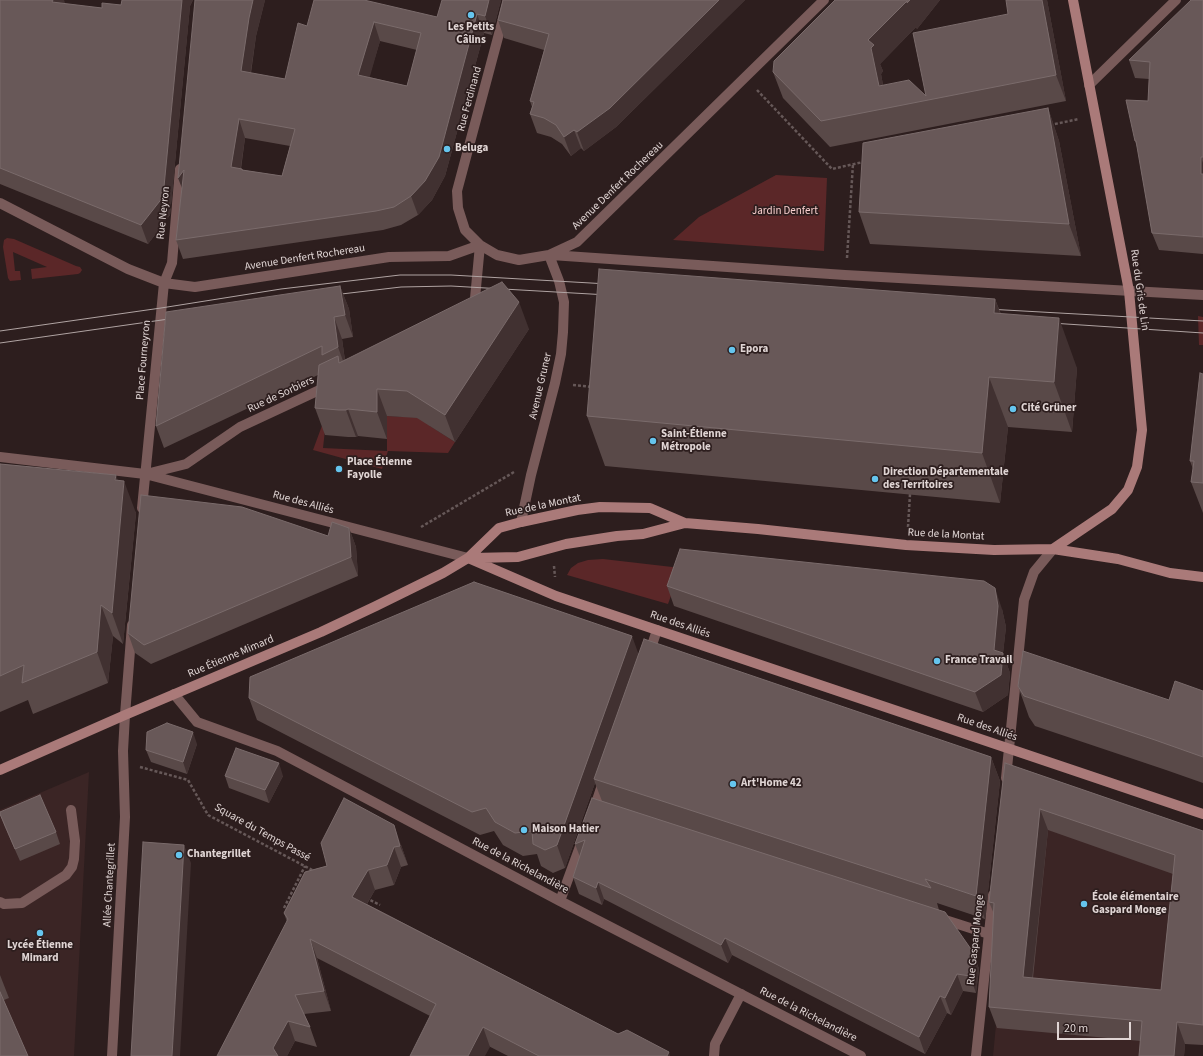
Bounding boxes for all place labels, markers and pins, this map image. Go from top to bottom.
marker: Les Petits Câlins [466,10,476,20]
place label: Les Petits Câlins [448,21,494,47]
place label: Beluga [455,142,488,156]
marker: Beluga [442,144,452,154]
place label: Epora [740,343,768,357]
marker: Epora [727,345,737,355]
place label: Cité Grüner [1021,402,1076,416]
marker: Cité Grüner [1008,404,1018,414]
place label: Saint-Étienne Métropole [661,428,727,454]
marker: Saint-Étienne Métropole [648,436,658,446]
place label: Place Étienne Fayolle [347,456,412,482]
marker: Place Étienne Fayolle [334,464,344,474]
place label: Direction Départementale des Territoires [883,466,1009,492]
marker: Direction Départementale des Territoires [870,474,880,484]
place label: France Travail [945,654,1012,668]
marker: France Travail [932,656,942,666]
place label: Art'Home 42 [741,777,802,791]
marker: Art'Home 42 [728,779,738,789]
place label: Maison Hatier [532,823,599,837]
marker: Maison Hatier [519,825,529,835]
place label: Chantegrillet [187,848,251,862]
marker: Chantegrillet [174,850,184,860]
place label: École élémentaire Gaspard Monge [1092,891,1179,917]
marker: École élémentaire Gaspard Monge [1079,899,1089,909]
marker: Lycée Étienne Mimard [35,928,45,938]
place label: Lycée Étienne Mimard [7,939,73,965]

